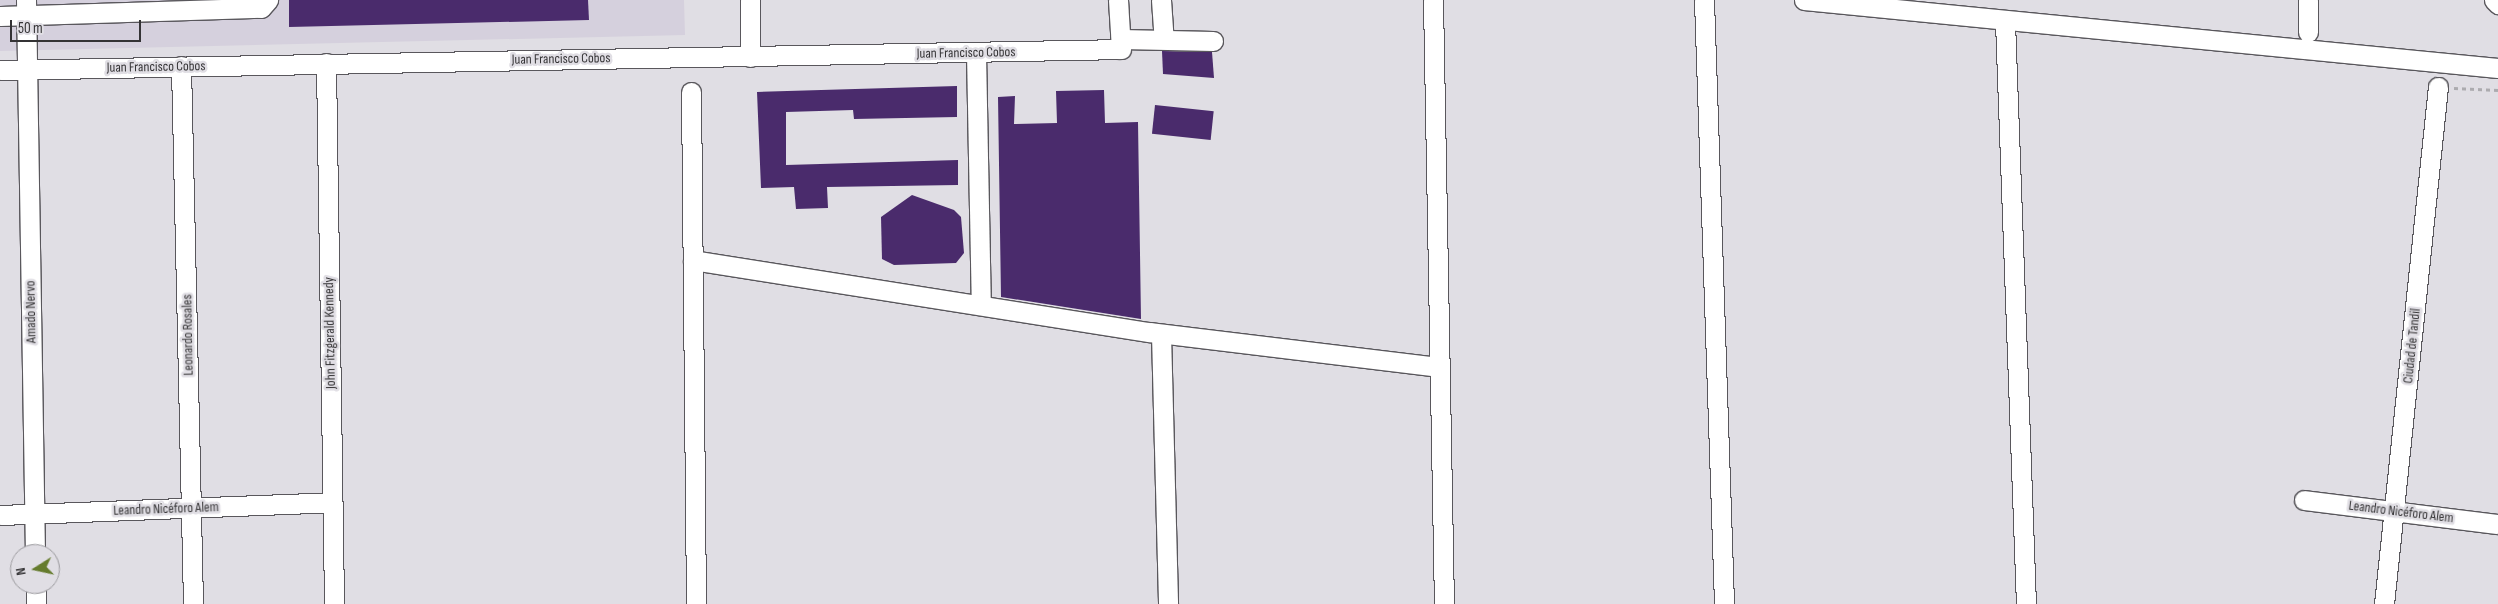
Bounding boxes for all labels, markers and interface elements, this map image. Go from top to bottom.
scale bar [12,10,144,42]
text: 50 m [18,19,43,38]
street label: Juan Francisco Cobos [916,44,1016,62]
street label: Juan Francisco Cobos [511,50,611,68]
street label: Juan Francisco Cobos [106,58,206,76]
street label: John Fitzgerald Kennedy [321,277,339,389]
street label: Amado Nervo [22,281,40,343]
street label: Leonardo Rosales [179,294,197,376]
street label: Ciudad de Tandil [2400,308,2424,384]
street label: Leandro Nicéforo Alem [2348,497,2454,527]
street label: Leandro Nicéforo Alem [113,499,219,519]
north arrow [10,544,60,594]
text: N [12,566,30,577]

